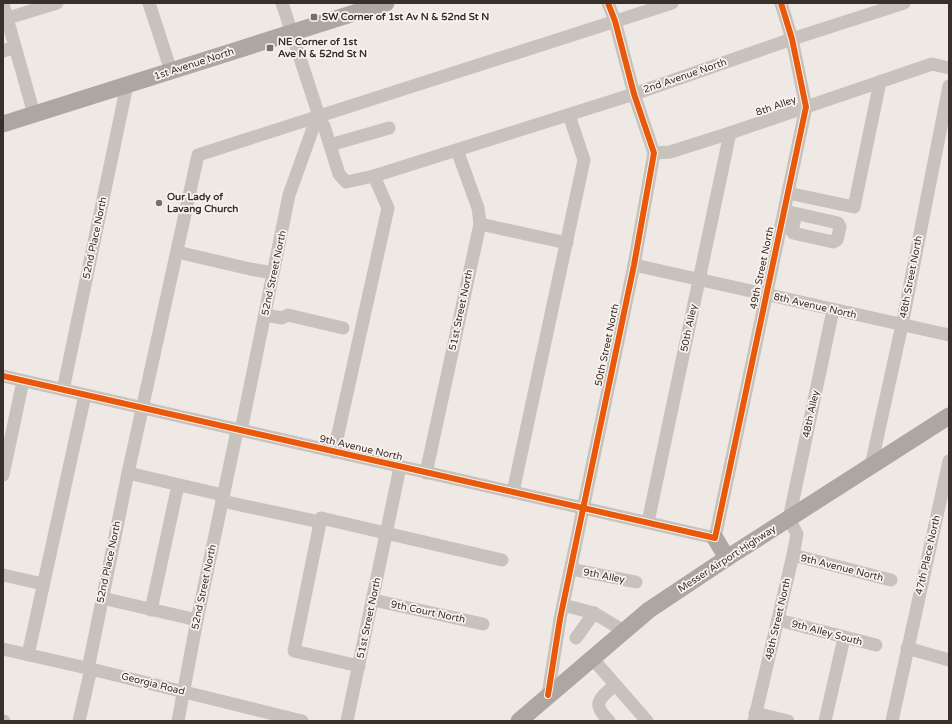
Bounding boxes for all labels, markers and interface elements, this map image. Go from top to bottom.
place label: SW Corner of 1st Av N & 52nd St N [322,11,489,23]
marker: SW Corner of 1st Av N & 52nd St N [309,12,319,22]
place label: NE Corner of 1st Ave N & 52nd St N [278,36,367,60]
marker: NE Corner of 1st Ave N & 52nd St N [265,43,275,53]
street label: 1st Avenue North [152,45,236,83]
street label: 2nd Avenue North [642,56,728,96]
street label: 8th Alley [754,93,798,119]
place label: Our Lady of Lavang Church [167,191,238,215]
street label: 52nd Place North [80,196,110,280]
marker: Our Lady of Lavang Church [154,198,164,208]
street label: 49th Street North [747,226,777,310]
street label: 52nd Street North [259,229,289,317]
street label: 48th Street North [897,235,925,319]
street label: 51st Street North [447,268,475,352]
street label: 8th Avenue North [772,291,858,321]
street label: 50th Alley [678,302,700,353]
street label: 50th Street North [592,303,622,387]
street label: 48th Alley [800,388,822,439]
street label: 9th Avenue North [318,433,404,463]
street label: 47th Place North [913,514,943,596]
street label: 52nd Place North [94,520,124,604]
street label: Messer Airport Highway [676,523,779,595]
street label: 52nd Street North [189,543,219,631]
street label: 9th Avenue North [799,552,885,584]
street label: 9th Alley [582,566,626,586]
street label: 51st Street North [355,576,383,660]
street label: 48th Street North [763,577,793,661]
street label: 9th Court North [390,598,466,626]
street label: 9th Alley South [790,618,864,648]
street label: Georgia Road [120,670,186,698]

